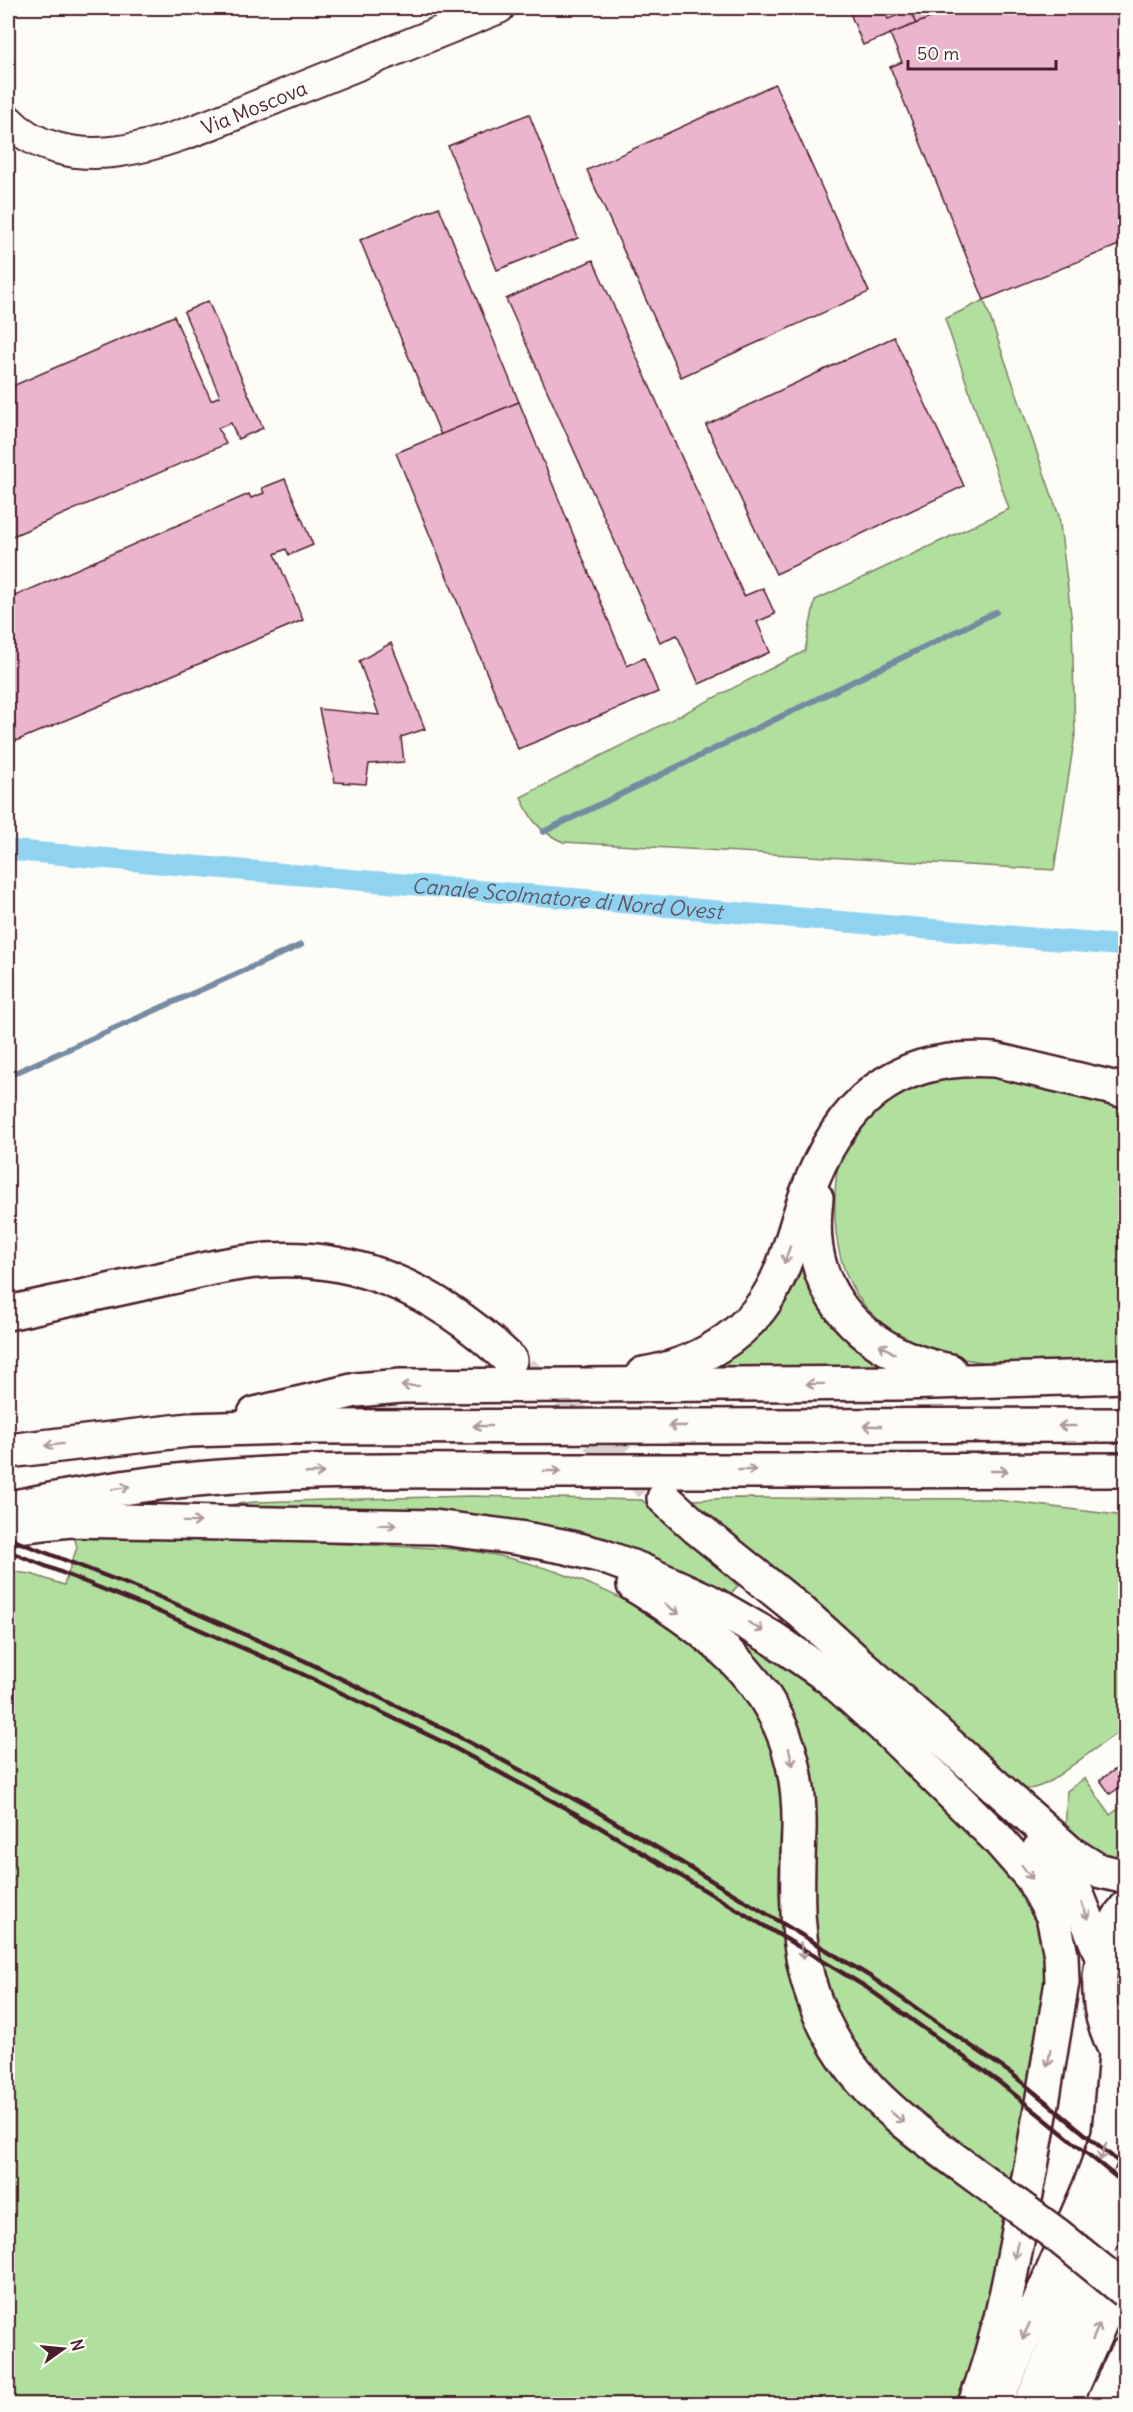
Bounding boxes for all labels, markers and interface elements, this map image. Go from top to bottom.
scale bar [908,33,1056,71]
text: 50 m [917,42,959,65]
street label: Via Moscova [198,74,310,139]
water label: Canale Scolmatore di Nord Ovest [411,871,726,925]
one-way arrow [780,1245,791,1264]
one-way arrow [879,1343,896,1355]
one-way arrow [806,1378,826,1390]
one-way arrow [400,1380,420,1392]
one-way arrow [473,1420,493,1432]
one-way arrow [668,1420,688,1432]
one-way arrow [863,1420,883,1432]
one-way arrow [1058,1420,1078,1432]
one-way arrow [45,1439,64,1450]
one-way arrow [736,1464,756,1476]
one-way arrow [541,1465,561,1476]
one-way arrow [988,1465,1008,1477]
one-way arrow [304,1467,324,1479]
one-way arrow [110,1483,130,1494]
one-way arrow [181,1516,201,1528]
one-way arrow [376,1520,396,1531]
one-way arrow [663,1603,679,1615]
one-way arrow [747,1622,764,1634]
one-way arrow [786,1747,797,1766]
one-way arrow [1021,1864,1034,1880]
one-way arrow [1080,1902,1091,1920]
one-way arrow [797,1941,808,1960]
one-way arrow [1044,2047,1055,2067]
one-way arrow [889,2110,905,2123]
one-way arrow [1096,2142,1107,2161]
one-way arrow [1010,2240,1021,2259]
north arrow [33,2319,93,2379]
one-way arrow [1020,2322,1032,2340]
one-way arrow [1091,2323,1102,2341]
text: N [66,2337,89,2353]

